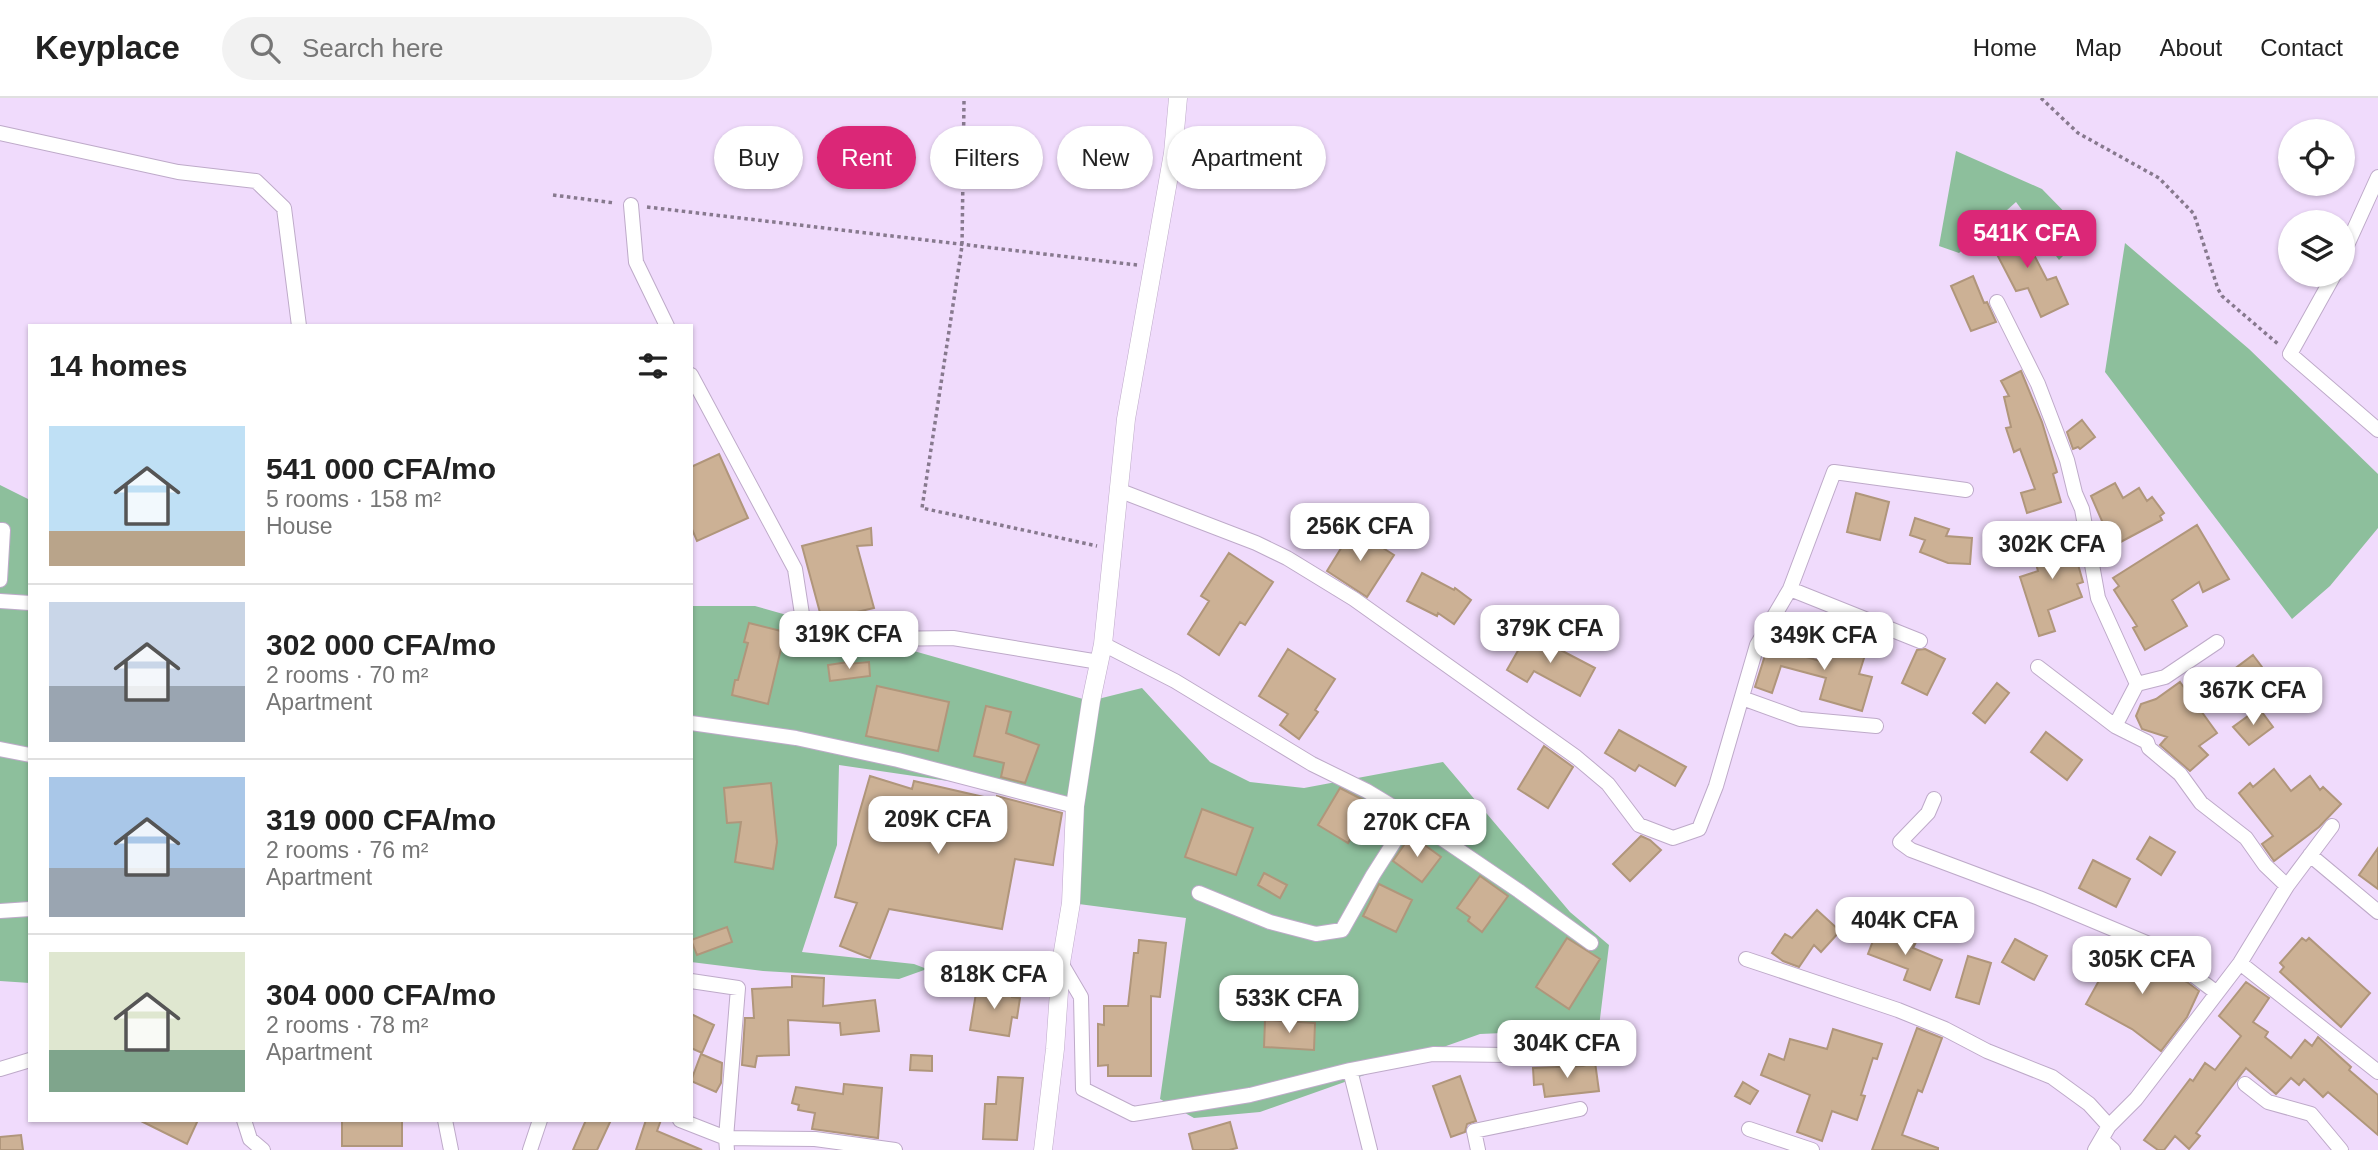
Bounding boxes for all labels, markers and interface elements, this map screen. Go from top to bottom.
search box [222,17,712,80]
text: Keyplace [35,29,180,66]
icon: search [246,29,284,67]
text: Search here [302,33,444,63]
text: Home [1973,34,2037,61]
text: Map [2075,34,2122,61]
text: About [2160,34,2222,61]
text: Contact [2260,34,2343,61]
map controls [2278,119,2355,287]
button: locate [2278,119,2355,196]
chip: Buy [714,126,803,189]
chip: Rent [817,126,916,189]
chip: Filters [930,126,1043,189]
chip: New [1057,126,1153,189]
chip: Apartment [1167,126,1326,189]
button: layers [2278,210,2355,287]
pin: 541K CFA [1955,211,2099,270]
text: 541K CFA [1973,220,2081,246]
icon: filters [634,347,672,385]
text: 14 homes [49,349,187,382]
text: 541 000 CFA/mo [266,452,496,485]
icon: home [105,454,189,538]
text: 5 rooms · 158 m² [266,486,441,512]
pin: 256K CFA [1288,504,1432,563]
text: House [266,513,332,539]
text: 256K CFA [1306,513,1414,539]
pin: 302K CFA [1980,522,2124,581]
text: 302K CFA [1998,531,2106,557]
pin: 379K CFA [1478,606,1622,665]
pin: 319K CFA [777,612,921,671]
pin: 349K CFA [1752,612,1896,672]
text: 379K CFA [1496,615,1604,641]
text: 319K CFA [795,621,903,647]
text: 349K CFA [1770,622,1878,648]
text: 302 000 CFA/mo [266,628,496,661]
icon: home [105,630,189,714]
text: 2 rooms · 70 m² [266,662,428,688]
pin: 367K CFA [2181,668,2325,727]
text: 367K CFA [2199,677,2307,703]
text: Apartment [266,689,372,715]
pin: 209K CFA [866,796,1010,856]
pin: 270K CFA [1345,800,1489,859]
text: 319 000 CFA/mo [266,803,496,836]
icon: home [105,805,189,889]
text: 209K CFA [884,806,992,832]
text: 270K CFA [1363,809,1471,835]
text: 2 rooms · 76 m² [266,837,428,863]
text: Apartment [266,864,372,890]
pin: 404K CFA [1833,898,1977,957]
text: 404K CFA [1851,907,1959,933]
pin: 305K CFA [2070,936,2214,996]
text: 305K CFA [2088,946,2196,972]
pin: 818K CFA [922,951,1066,1011]
text: 818K CFA [940,961,1048,987]
pin: 533K CFA [1217,976,1361,1035]
text: 304 000 CFA/mo [266,978,496,1011]
icon: home [105,980,189,1064]
text: 533K CFA [1235,985,1343,1011]
text: 2 rooms · 78 m² [266,1012,428,1038]
pin: 304K CFA [1495,1020,1639,1080]
text: 304K CFA [1513,1030,1621,1056]
text: Apartment [266,1039,372,1065]

